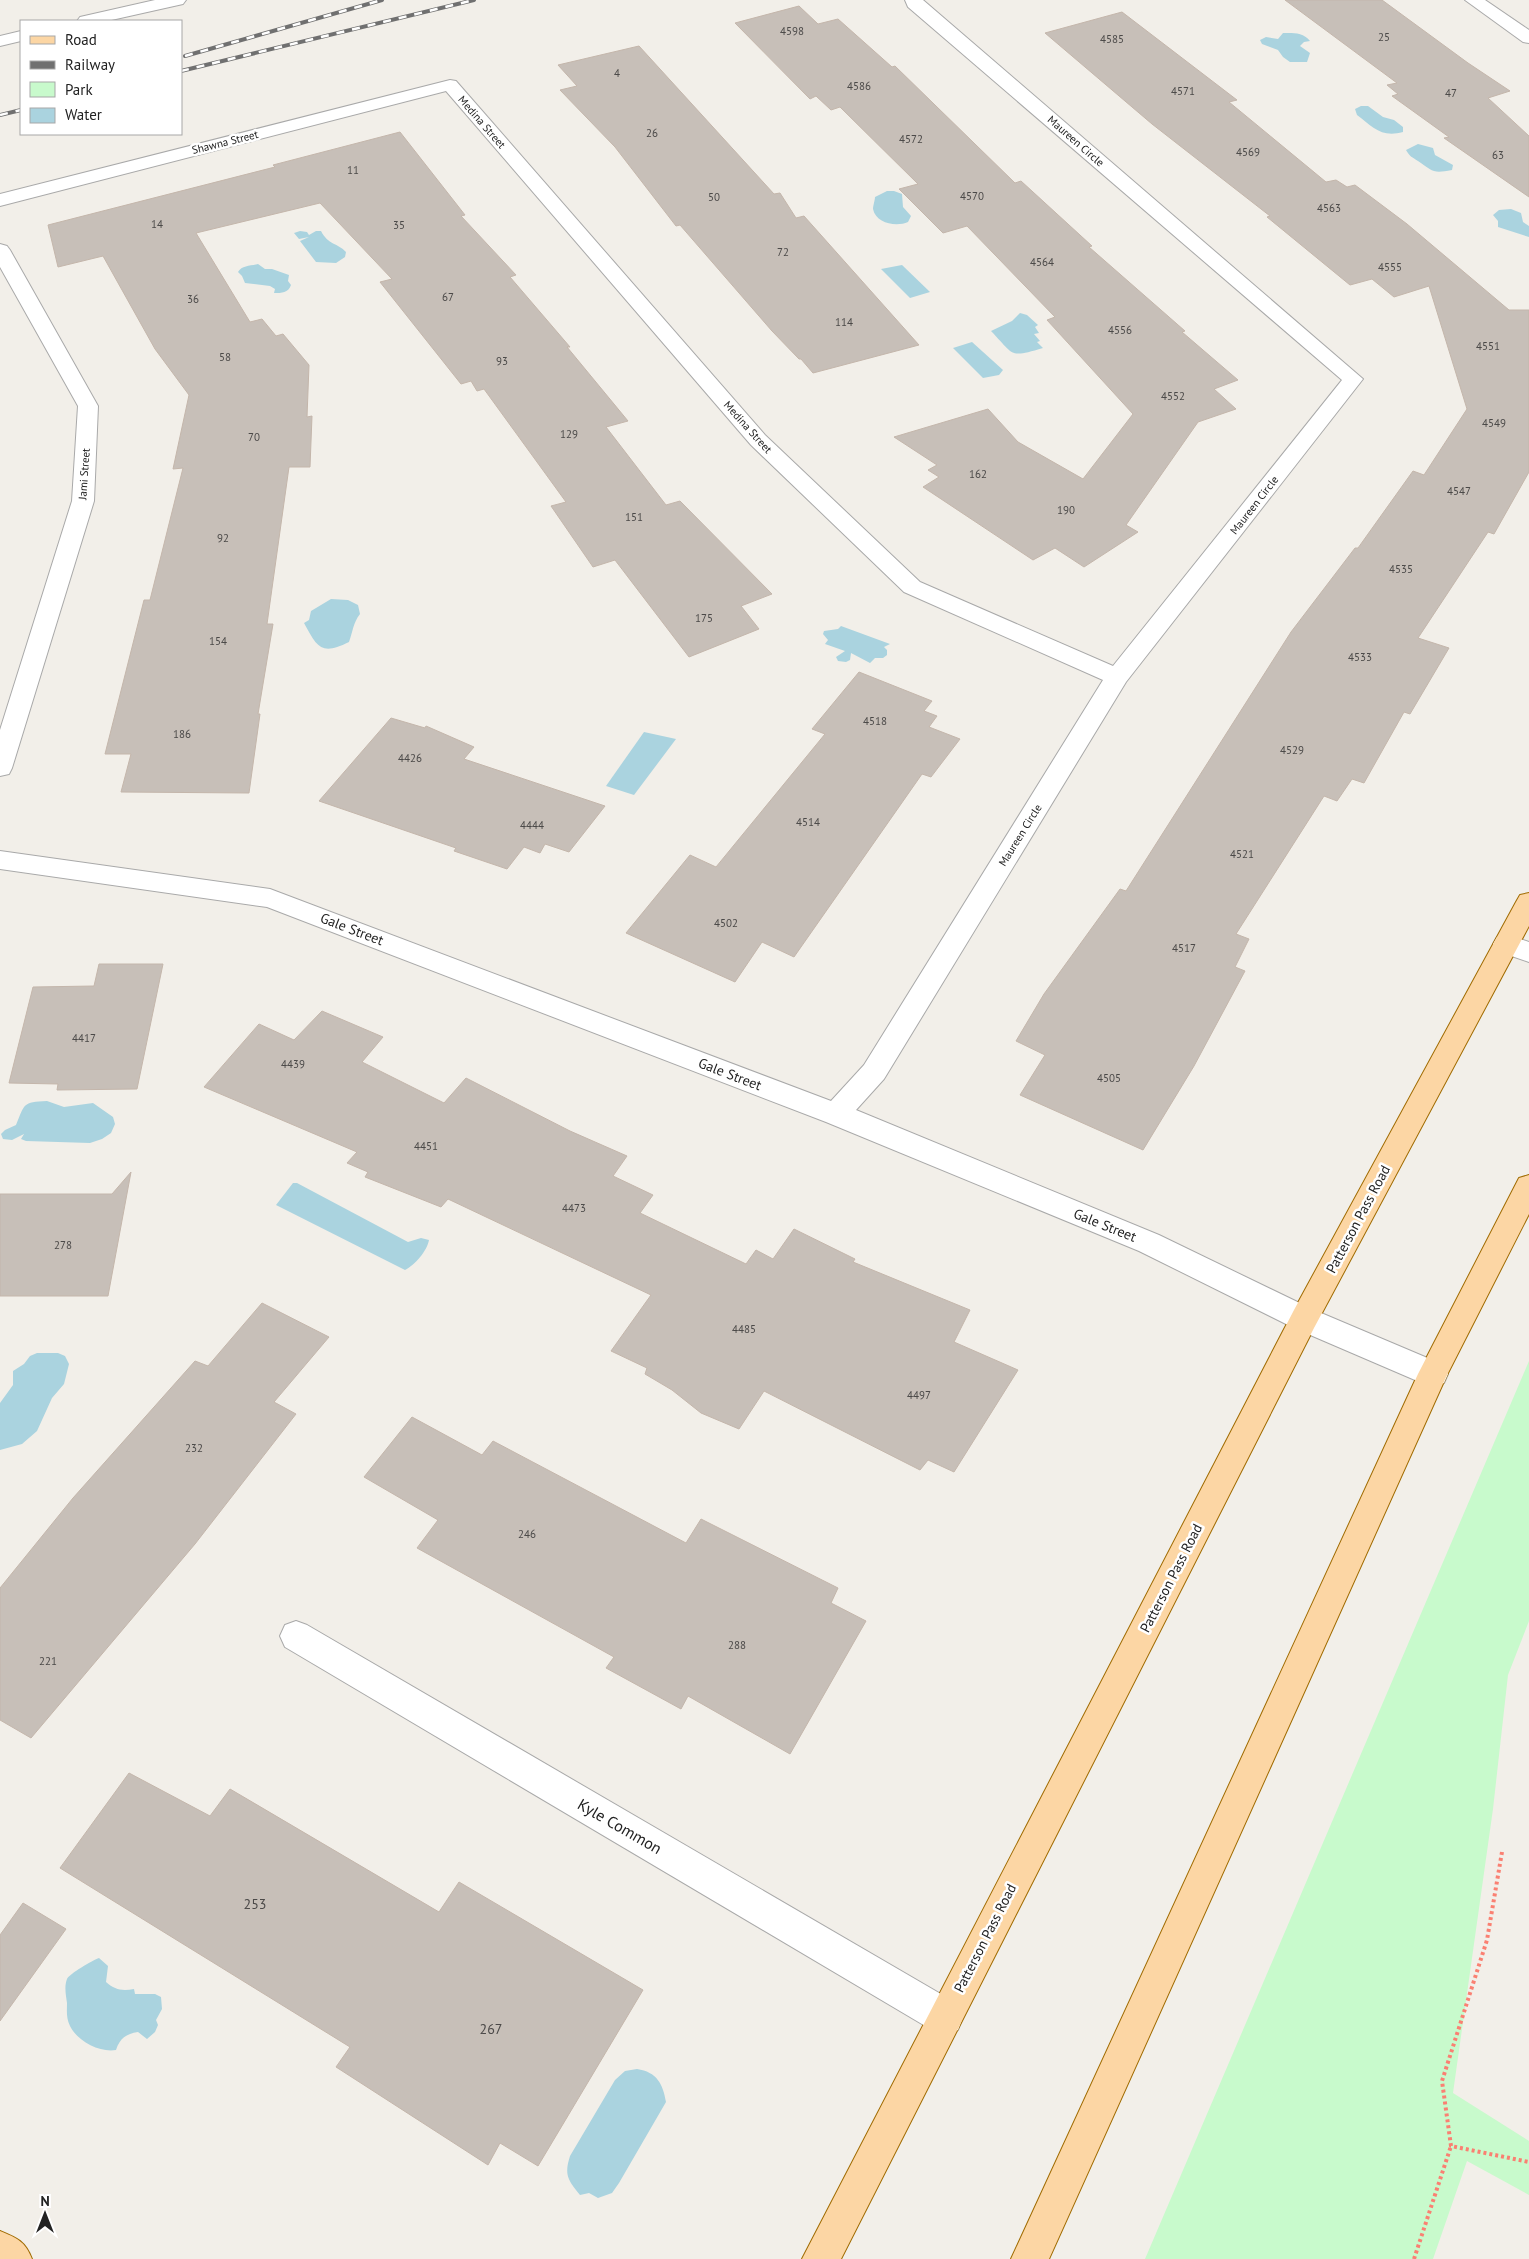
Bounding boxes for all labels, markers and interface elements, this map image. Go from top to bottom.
legend [20,20,182,135]
house number: 4598 [780,24,804,38]
text: Road [65,30,97,49]
house number: 25 [1378,30,1390,44]
house number: 4585 [1100,32,1124,46]
text: Railway [65,55,115,74]
house number: 4 [614,66,620,80]
house number: 4586 [847,79,871,93]
text: Park [65,80,93,99]
house number: 4571 [1171,84,1195,98]
house number: 47 [1445,86,1457,100]
street label: Medina Street [455,93,509,152]
text: Water [65,105,102,124]
street label: Maureen Circle [1045,113,1108,170]
house number: 26 [646,126,658,140]
street label: Shawna Street [190,127,260,157]
house number: 4572 [899,132,923,146]
house number: 4569 [1236,145,1260,159]
house number: 63 [1492,148,1504,162]
house number: 11 [347,163,359,177]
house number: 4570 [960,189,984,203]
house number: 50 [708,190,720,204]
house number: 4563 [1317,201,1341,215]
house number: 14 [151,217,163,231]
house number: 35 [393,218,405,232]
house number: 72 [777,245,789,259]
house number: 4564 [1030,255,1054,269]
house number: 4555 [1378,260,1402,274]
house number: 67 [442,290,454,304]
house number: 36 [187,292,199,306]
house number: 114 [835,315,853,329]
house number: 4556 [1108,323,1132,337]
house number: 4551 [1476,339,1500,353]
house number: 58 [219,350,231,364]
house number: 93 [496,354,508,368]
house number: 4552 [1161,389,1185,403]
street label: Medina Street [721,398,775,456]
house number: 4549 [1482,416,1506,430]
house number: 129 [560,427,578,441]
house number: 70 [248,430,260,444]
street label: Jami Street [75,448,93,501]
house number: 162 [969,467,987,481]
street label: Maureen Circle [1227,473,1281,537]
house number: 4547 [1447,484,1471,498]
house number: 190 [1057,503,1075,517]
house number: 151 [625,510,643,524]
house number: 92 [217,531,229,545]
house number: 4535 [1389,562,1413,576]
house number: 175 [695,611,713,625]
house number: 154 [209,634,227,648]
house number: 4533 [1348,650,1372,664]
house number: 4518 [863,714,887,728]
house number: 186 [173,727,191,741]
house number: 4529 [1280,743,1304,757]
house number: 4426 [398,751,422,765]
street label: Maureen Circle [995,801,1045,869]
house number: 4514 [796,815,820,829]
house number: 4444 [520,818,544,832]
house number: 4521 [1230,847,1254,861]
street label: Gale Street [318,909,386,949]
house number: 4502 [714,916,738,930]
house number: 4517 [1172,941,1196,955]
house number: 4417 [72,1031,96,1045]
street label: Gale Street [696,1054,764,1094]
house number: 4439 [281,1057,305,1071]
house number: 4505 [1097,1071,1121,1085]
house number: 4451 [414,1139,438,1153]
street label: Patterson Pass Road [1322,1162,1394,1276]
house number: 4473 [562,1201,586,1215]
street label: Gale Street [1071,1204,1139,1246]
house number: 278 [54,1238,72,1252]
house number: 4485 [732,1322,756,1336]
house number: 4497 [907,1388,931,1402]
house number: 232 [185,1441,203,1455]
street label: Patterson Pass Road [1136,1521,1206,1635]
house number: 246 [518,1527,536,1541]
house number: 288 [728,1638,746,1652]
house number: 221 [39,1654,57,1668]
street label: Kyle Common [574,1794,666,1858]
street label: Patterson Pass Road [950,1881,1020,1995]
house number: 253 [244,1895,266,1913]
house number: 267 [480,2020,502,2038]
north arrow [20,2189,70,2239]
text: N [40,2192,50,2210]

